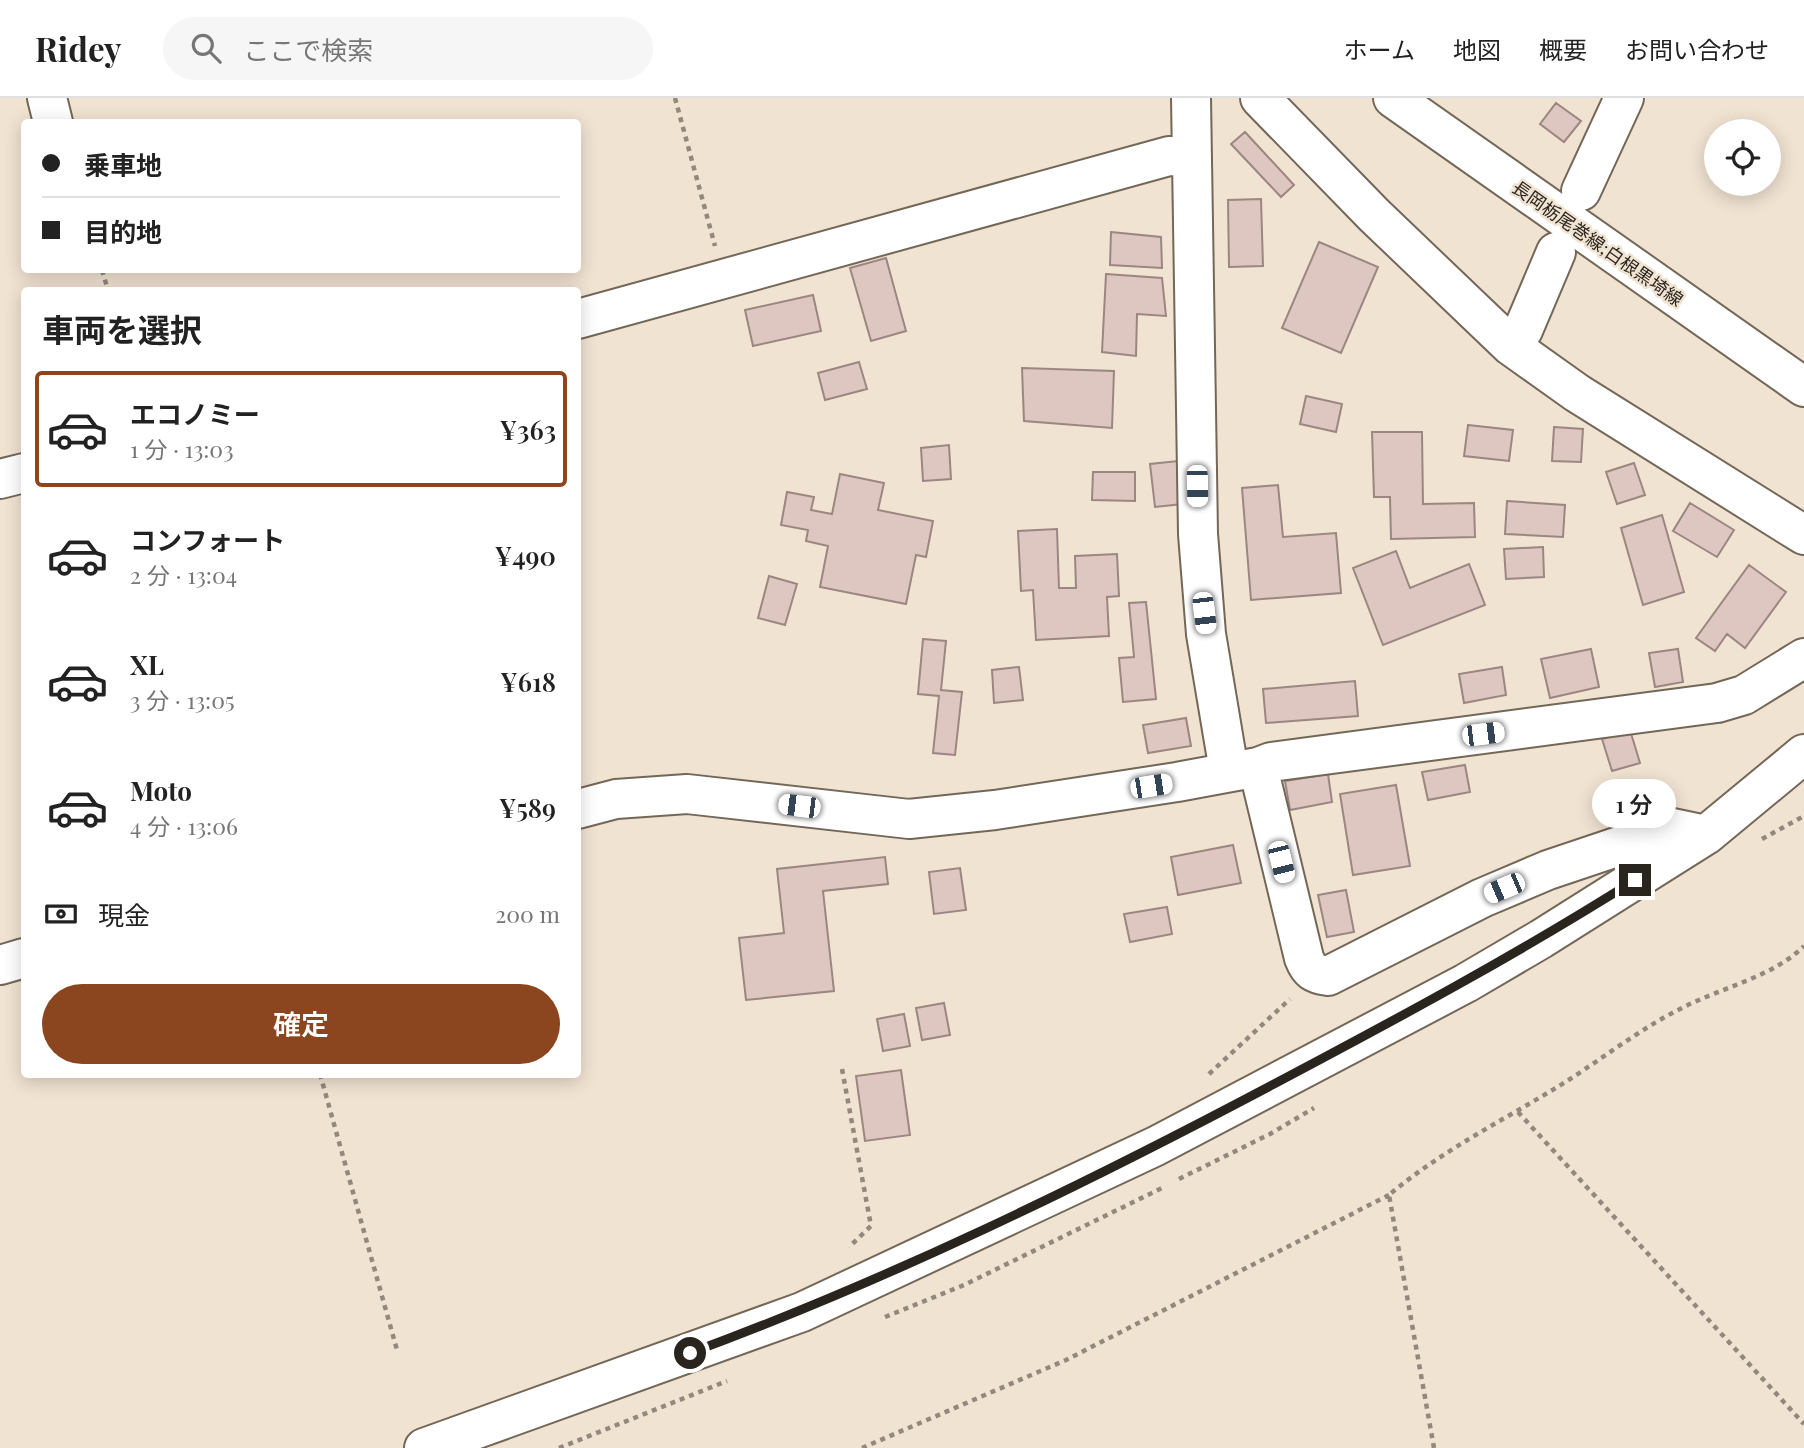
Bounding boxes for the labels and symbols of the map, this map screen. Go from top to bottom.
street label: 長岡栃尾巻線;白根黒埼線 [1508,175,1688,311]
car [1187,465,1208,507]
car [1192,591,1217,635]
car [1461,721,1506,747]
car [1129,772,1174,800]
callout: 1 分 [1593,778,1677,828]
car [777,793,822,819]
car [1266,839,1297,885]
route end [1619,864,1651,896]
car [1481,870,1528,906]
route start [674,1337,706,1369]

